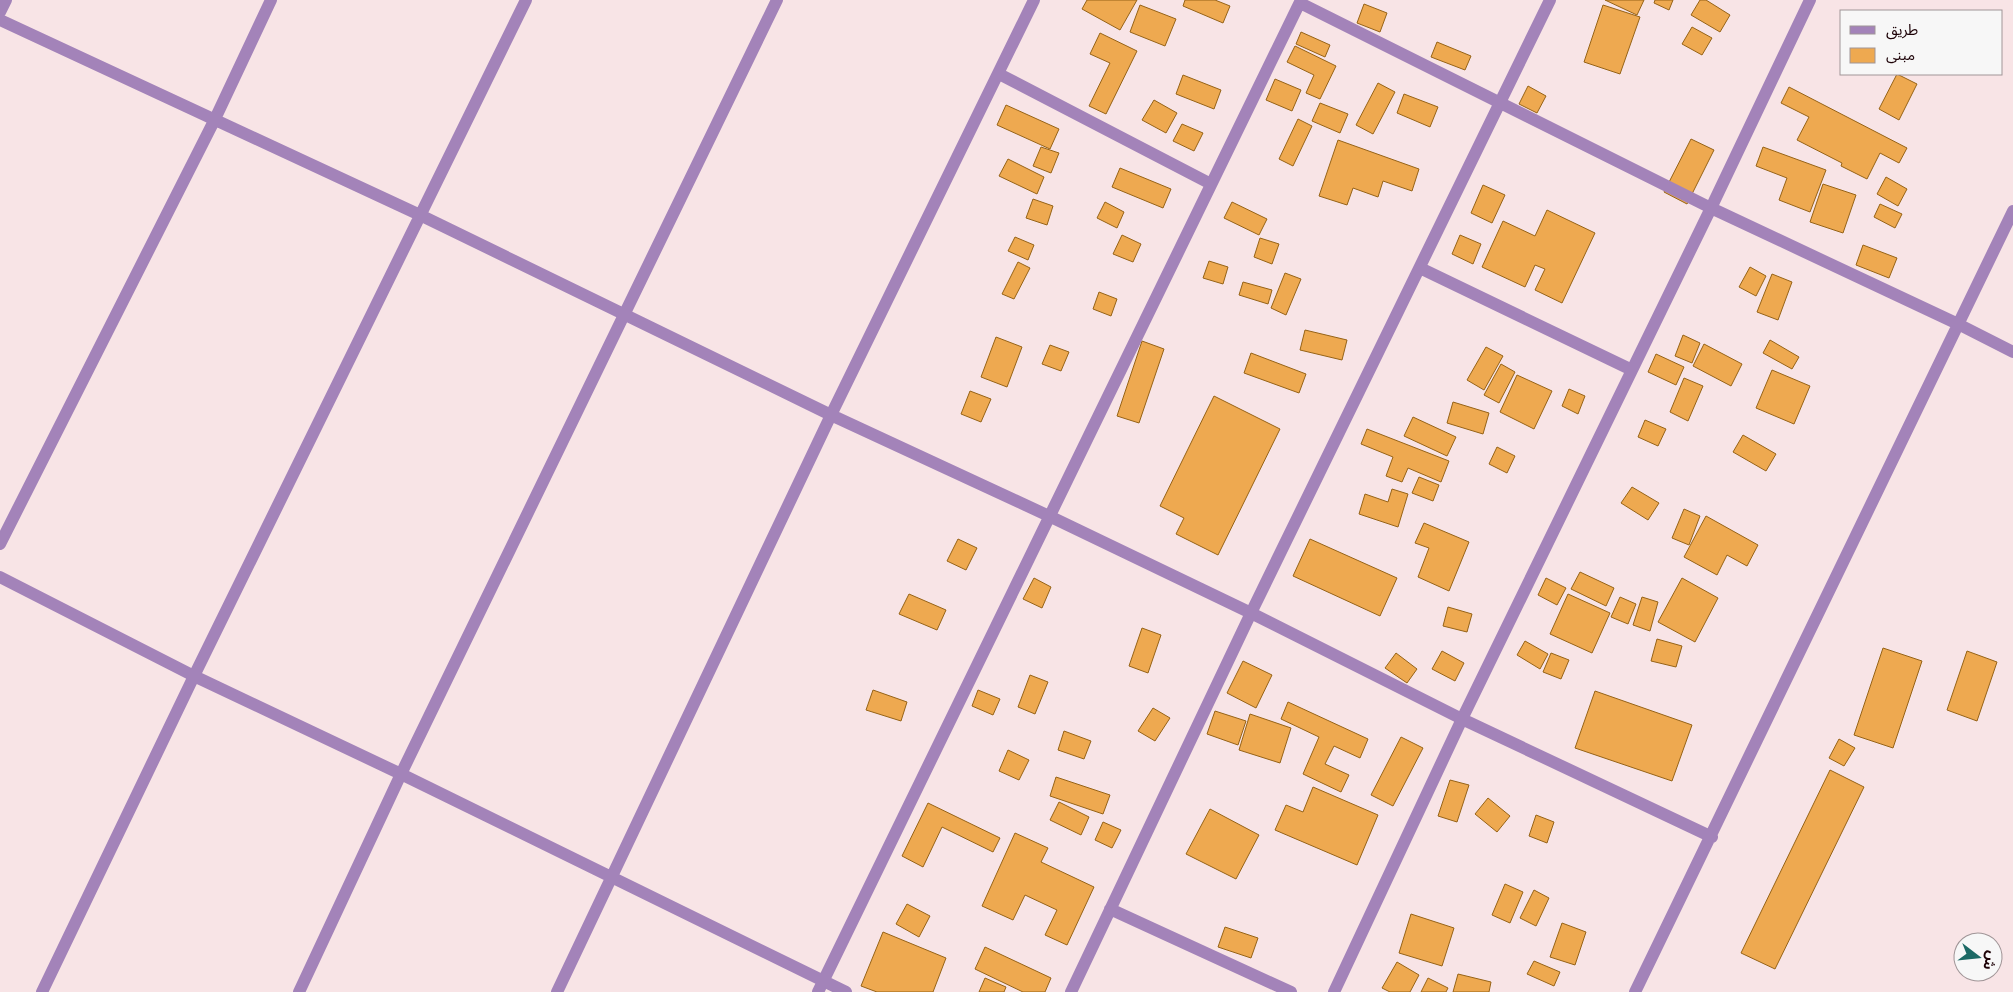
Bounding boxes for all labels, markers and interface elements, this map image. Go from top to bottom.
legend [1840,10,2003,75]
text: طريق [1886,21,1918,40]
text: مبنى [1886,46,1915,64]
north arrow [1953,932,2003,982]
text: ش [1980,949,2001,972]

